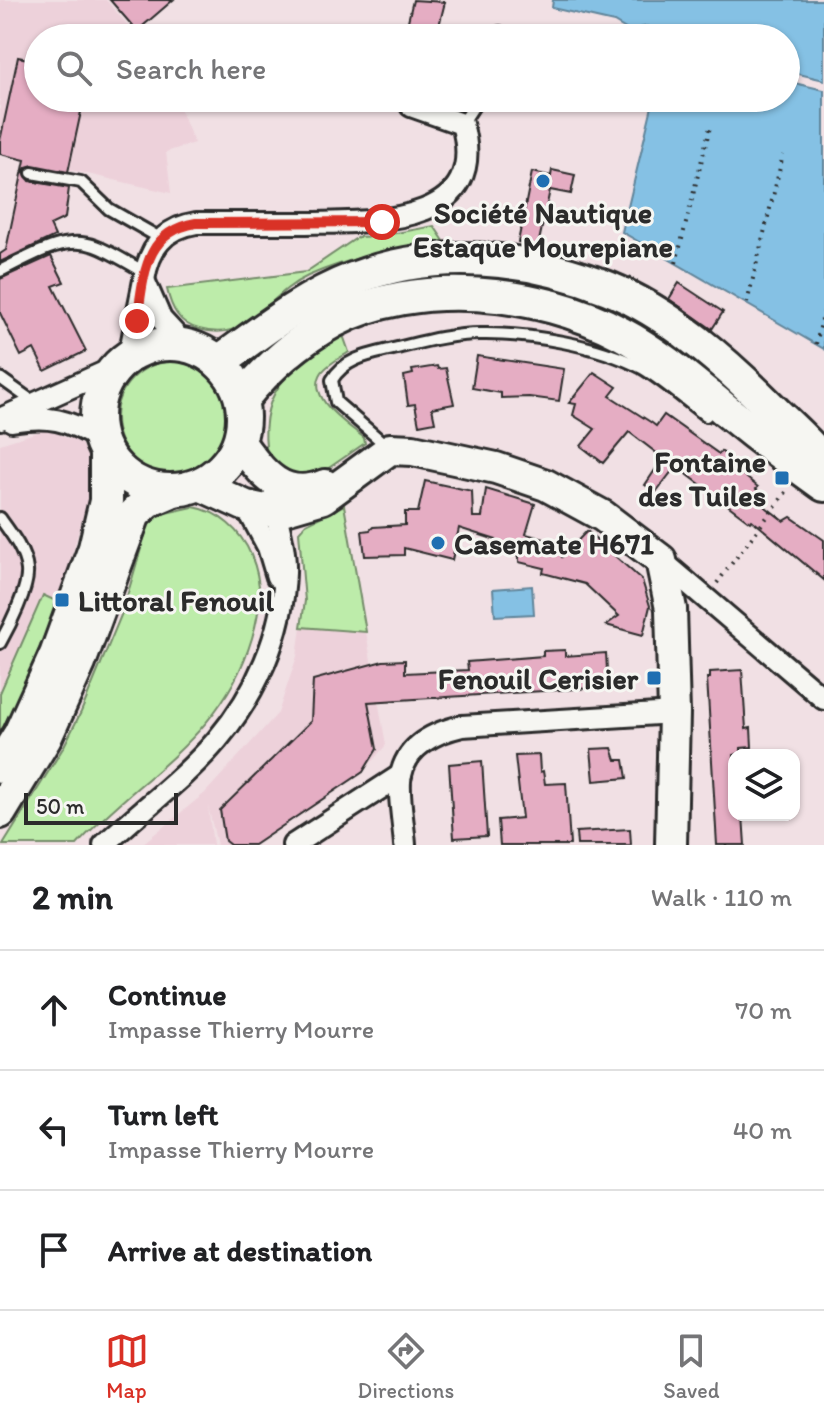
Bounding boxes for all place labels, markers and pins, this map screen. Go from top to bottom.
marker: Société Nautique Estaque Mourepiane [534,172,552,190]
place label: Société Nautique Estaque Mourepiane [413,194,673,265]
place label: Fontaine des Tuiles [638,443,766,514]
marker: Fontaine des Tuiles [773,469,791,487]
place label: Casemate H671 [454,525,654,562]
marker: Casemate H671 [429,534,447,552]
place label: Littoral Fenouil [78,582,274,619]
marker: Littoral Fenouil [53,591,71,609]
place label: Fenouil Cerisier [438,660,639,697]
marker: Fenouil Cerisier [645,669,663,687]

